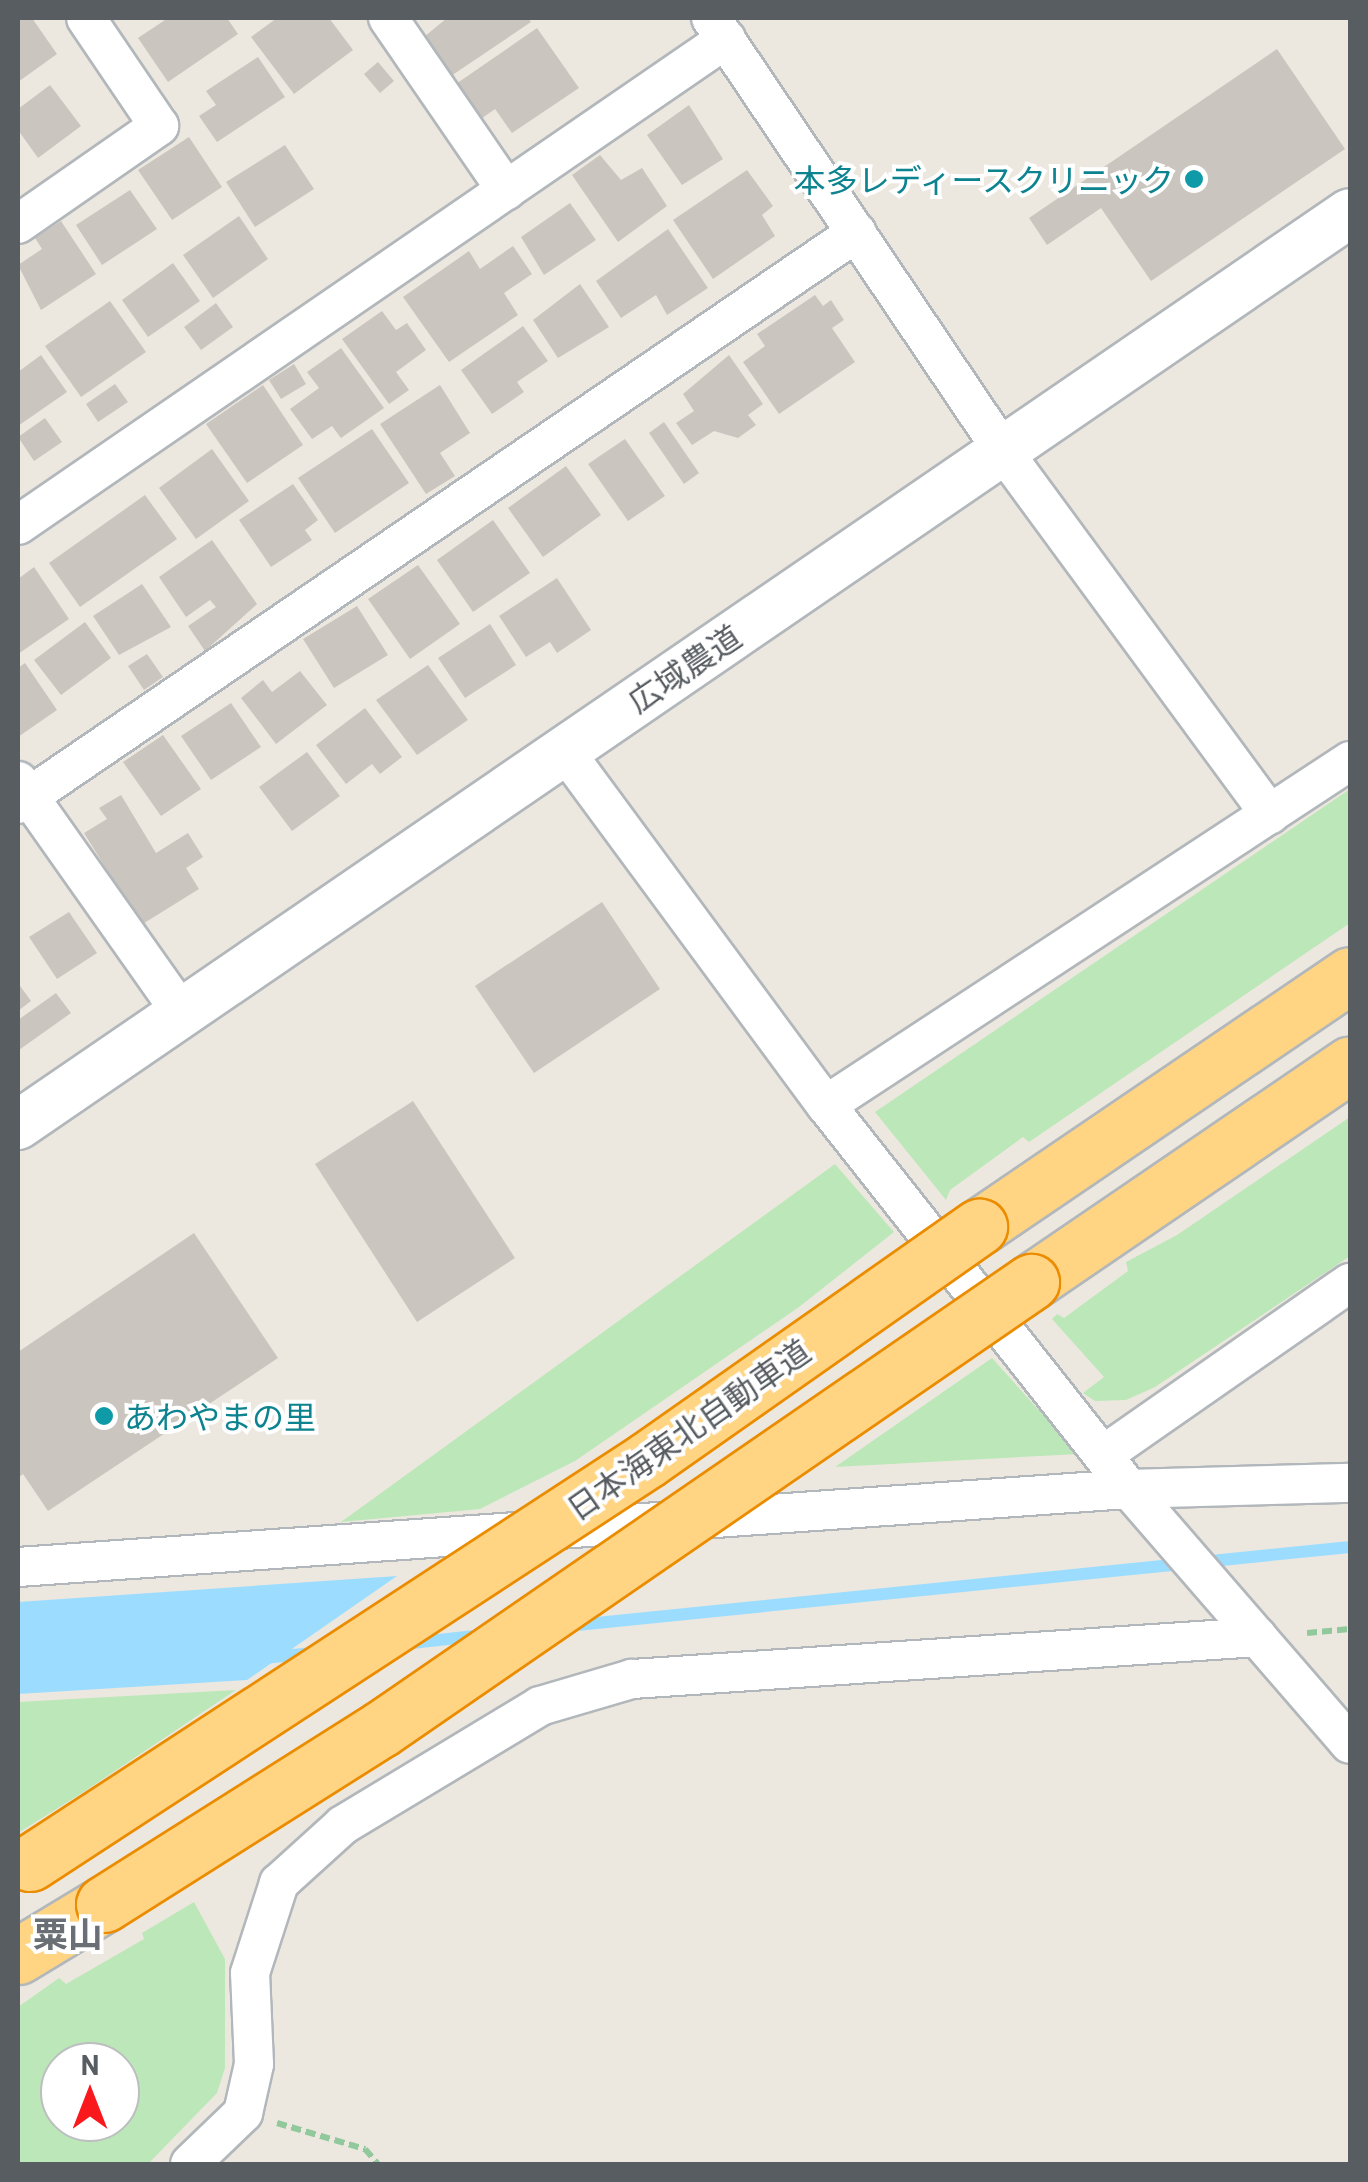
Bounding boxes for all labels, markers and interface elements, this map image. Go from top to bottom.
place label: 本多レディースクリニック [790,160,1174,198]
marker: 本多レディースクリニック [1183,168,1205,190]
street label: 広域農道 [620,616,748,720]
street label: 日本海東北自動車道 [559,1331,817,1527]
place label: あわやまの里 [124,1397,316,1435]
marker: あわやまの里 [93,1405,115,1427]
district label: 粟山 [33,1912,103,1954]
north arrow [40,2042,140,2142]
text: N [81,2047,99,2081]

